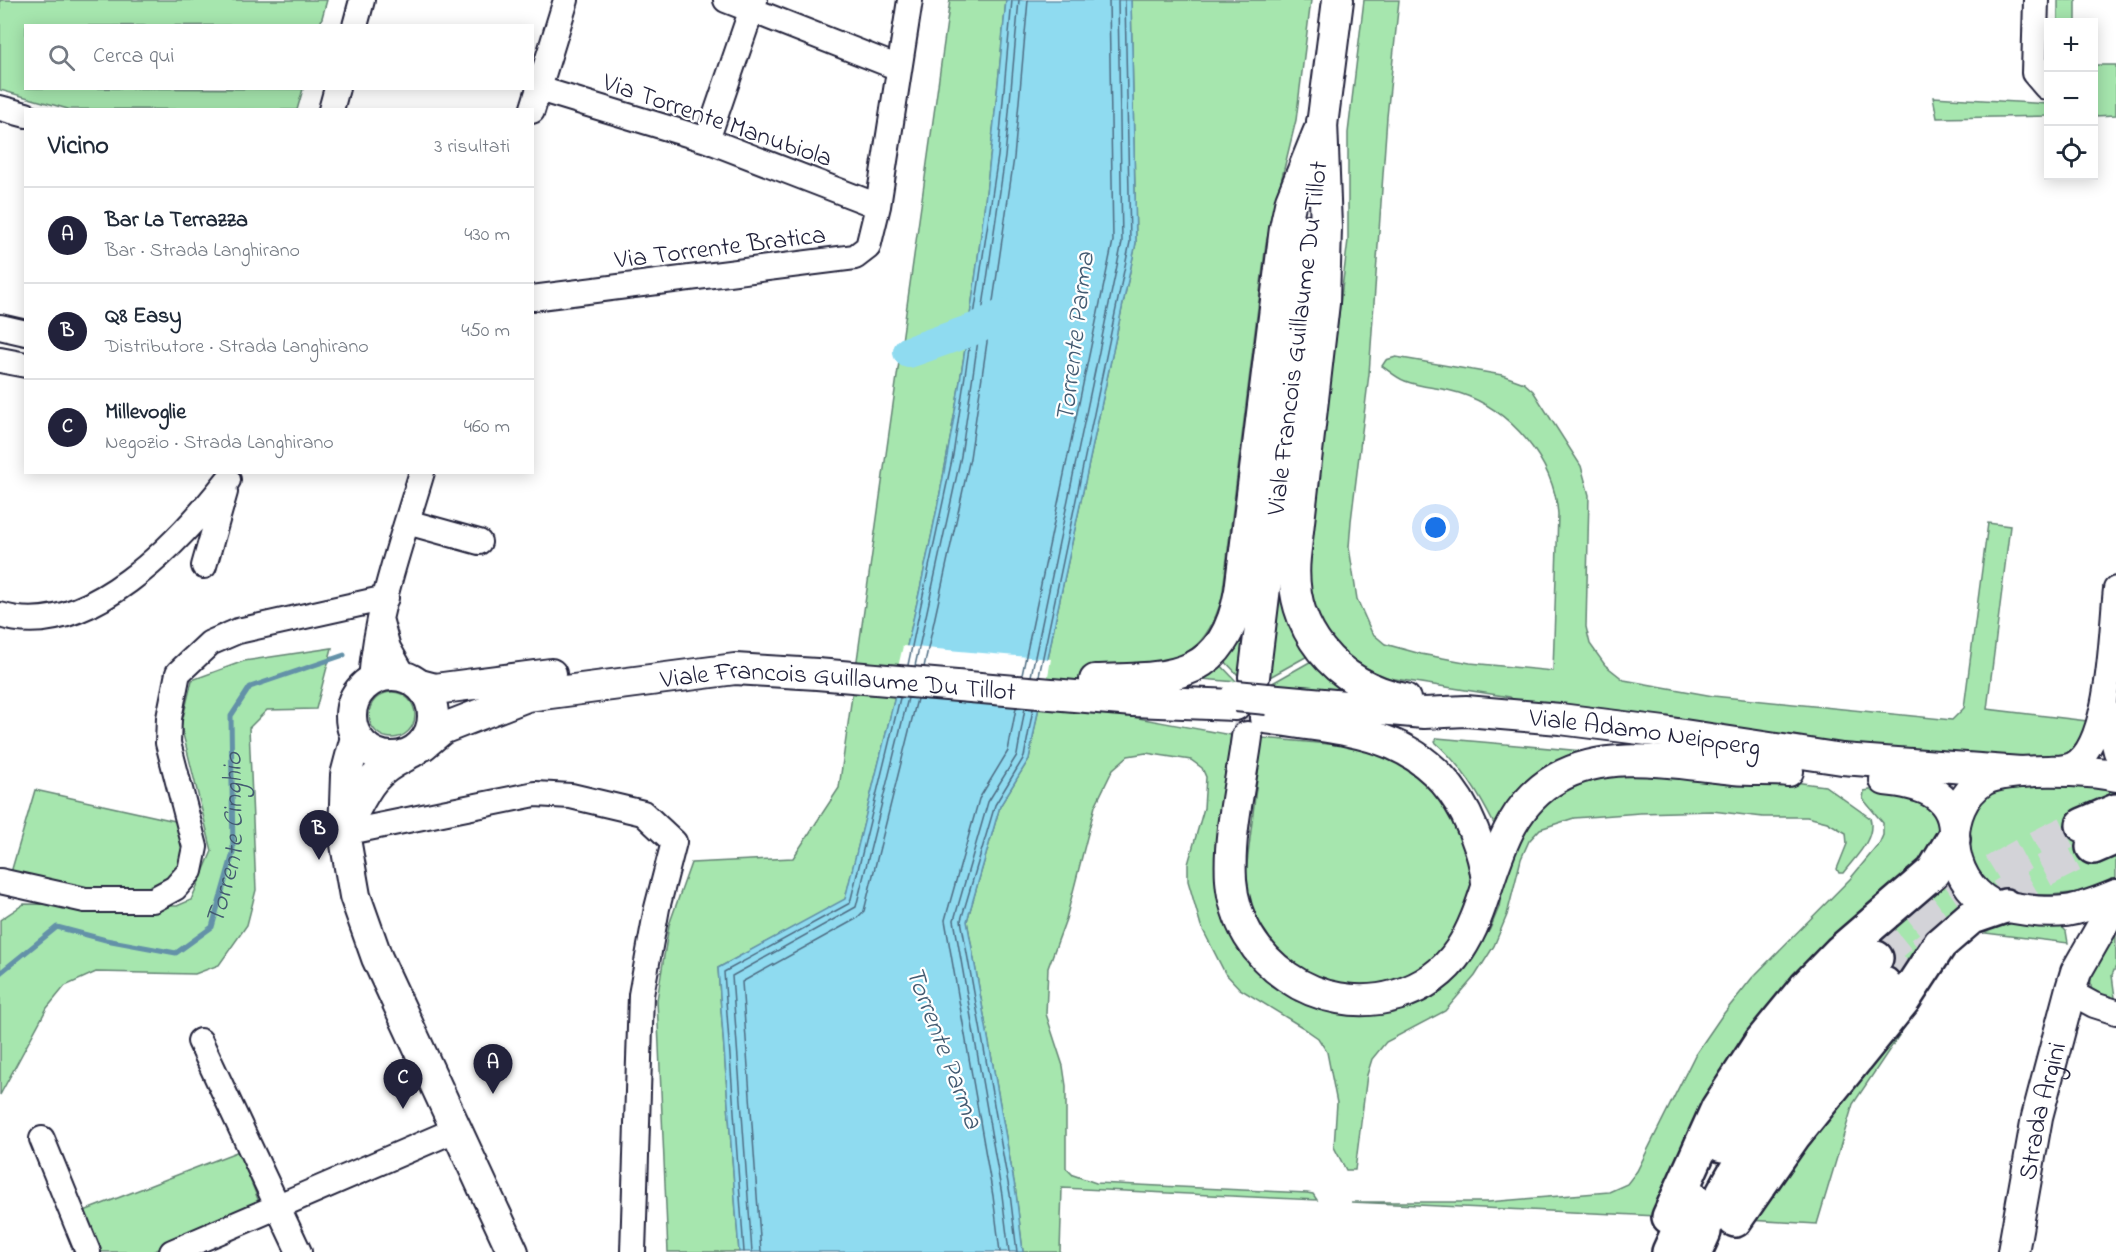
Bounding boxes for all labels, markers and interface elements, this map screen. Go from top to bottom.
map controls [2044,18,2098,180]
button: + [2044,18,2098,72]
search box [24,24,534,90]
icon: search [45,41,78,74]
text: Cerca qui [93,41,175,73]
street label: Via Torrente Manubiola [596,64,837,179]
button: − [2044,72,2098,126]
button: locate [2044,126,2098,180]
text: Vicino [48,128,109,166]
text: 3 risultati [434,133,510,162]
street label: Viale Francois Guillaume Du Tillot [1258,159,1340,519]
text: Bar La Terrazza [105,205,248,237]
street label: Via Torrente Bratica [612,217,828,281]
text: A [61,221,74,250]
text: 430 m [464,221,510,250]
text: Bar · Strada Langhirano [105,237,300,266]
water label: Torrente Parma [1047,250,1106,425]
text: Q8 Easy [105,301,182,333]
text: B [61,317,74,346]
text: 450 m [461,317,510,346]
text: Distributore · Strada Langhirano [105,333,369,362]
text: Millevoglie [105,397,186,429]
text: C [62,413,73,442]
text: 460 m [464,413,510,442]
text: Negozio · Strada Langhirano [105,429,334,458]
your location [1421,513,1450,542]
street label: Viale Francois Guillaume Du Tillot [657,653,1017,713]
street label: Viale Adamo Neipperg [1527,700,1763,768]
water label: Torrente Cinghio [197,751,255,930]
pin: B [300,810,338,860]
water label: Torrente Parma [894,961,992,1135]
street label: Strada Argini [2010,1038,2078,1183]
pin: A [474,1044,512,1094]
pin: C [384,1060,422,1109]

